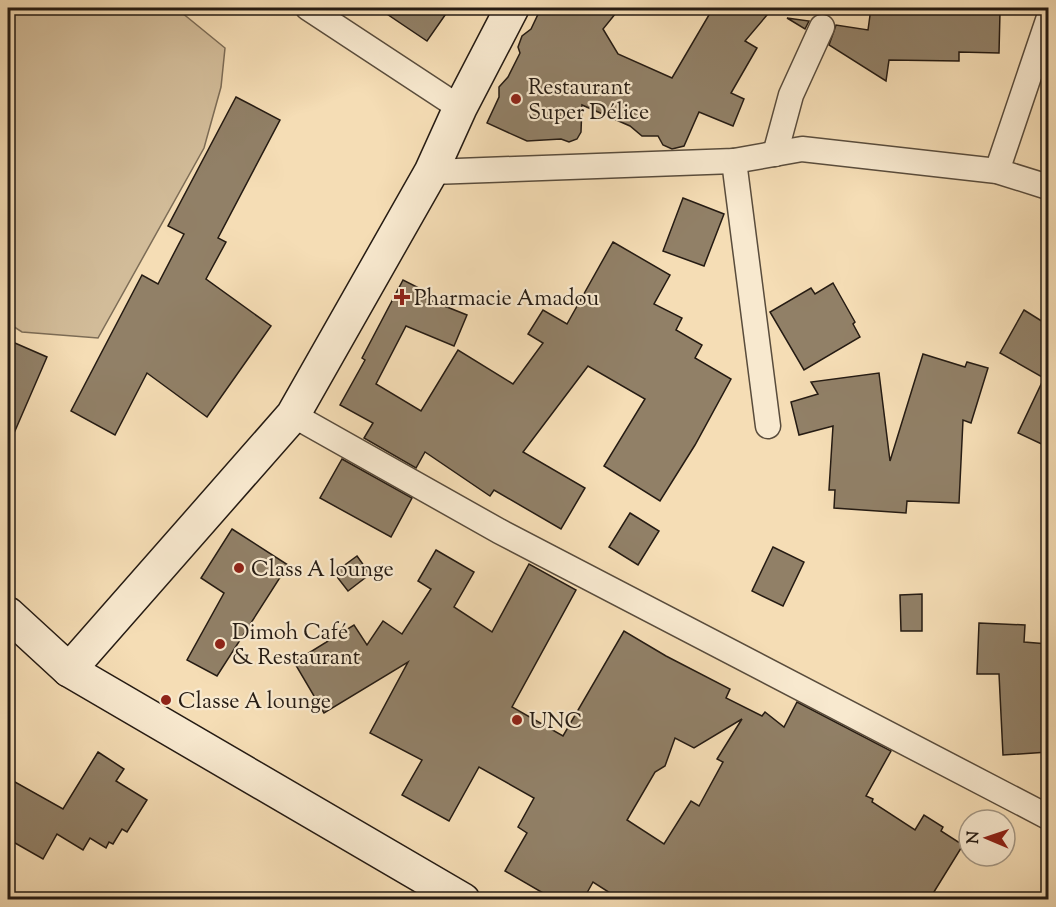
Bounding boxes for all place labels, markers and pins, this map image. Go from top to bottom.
place label: Restaurant Super Délice [528,73,649,130]
marker: Restaurant Super Délice [509,92,523,106]
place label: Pharmacie Amadou [414,284,600,316]
marker: Pharmacie Amadou [395,290,409,304]
place label: Class A lounge [251,555,394,587]
marker: Class A lounge [232,561,246,575]
place label: Dimoh Café & Restaurant [232,618,361,675]
marker: Dimoh Café & Restaurant [213,637,227,651]
place label: Classe A lounge [178,687,331,719]
marker: Classe A lounge [159,693,173,707]
place label: UNC [529,707,582,739]
marker: UNC [510,713,524,727]

